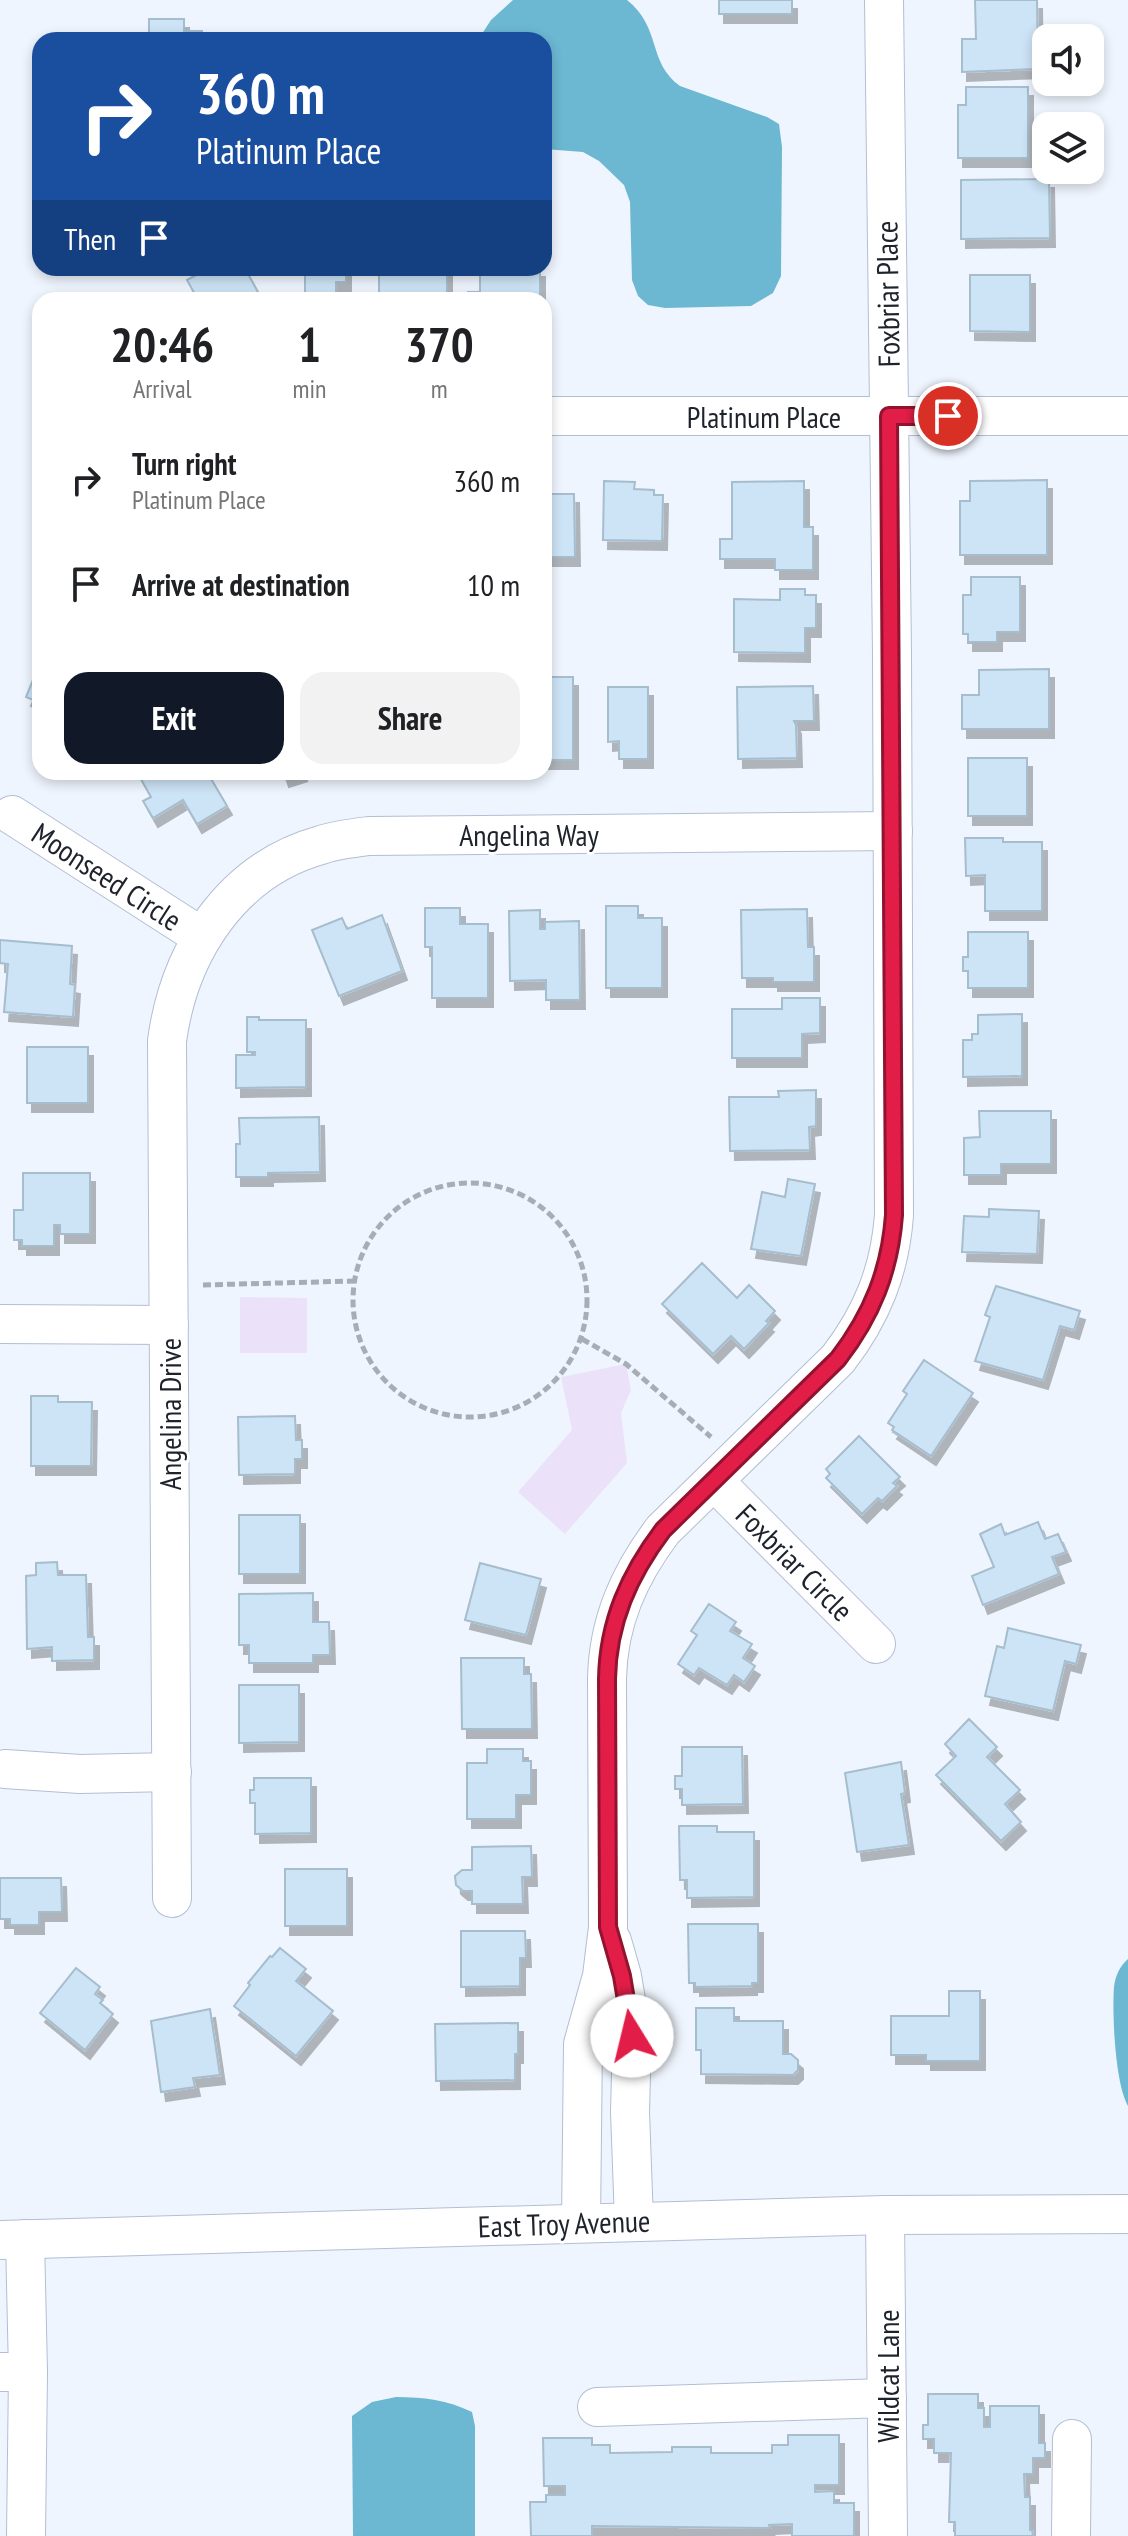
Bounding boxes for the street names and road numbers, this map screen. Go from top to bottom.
street label: Foxbriar Place [866,220,908,368]
street label: Platinum Place [687,397,841,436]
street label: Moonseed Circle [25,813,189,939]
street label: Angelina Way [459,815,600,854]
street label: Angelina Drive [150,1338,189,1490]
street label: Foxbriar Circle [728,1495,862,1629]
street label: East Troy Avenue [477,2201,651,2245]
street label: Wildcat Lane [868,2309,907,2443]

